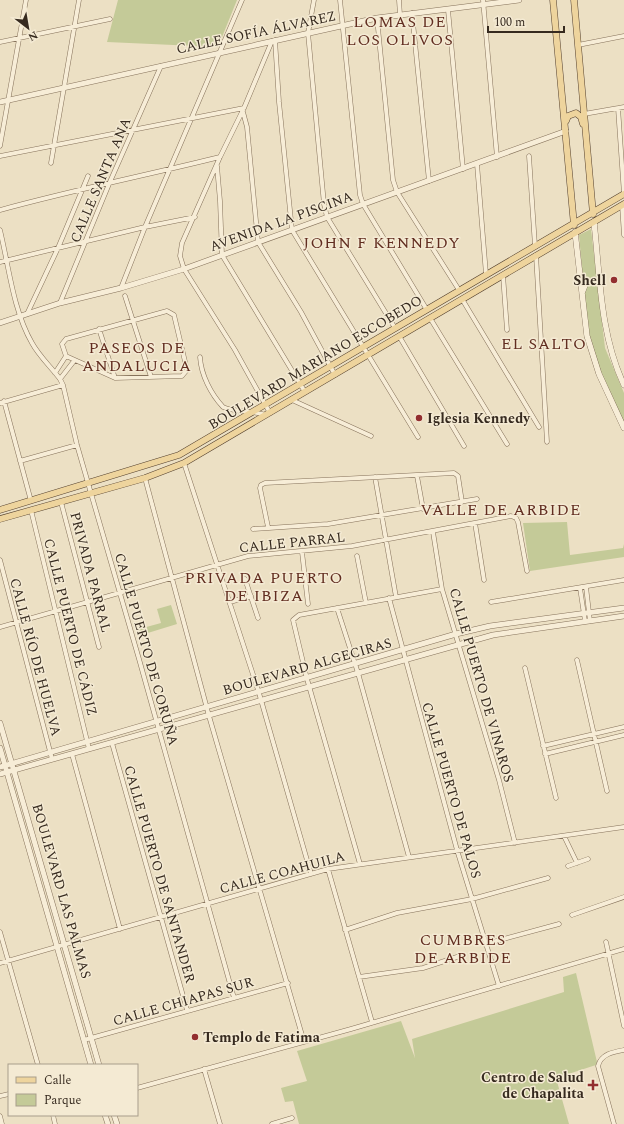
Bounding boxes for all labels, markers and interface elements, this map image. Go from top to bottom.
street label: CALLE SOFÍA ÁLVAREZ [174,5,338,60]
north arrow [8,8,48,48]
scale bar [488,8,564,34]
district label: LOMAS DE LOS OLIVOS [346,10,454,52]
text: 100 m [494,13,525,32]
text: N [25,27,41,46]
street label: CALLE SANTA ANA [65,114,137,246]
street label: AVENIDA LA PISCINA [207,186,356,257]
district label: JOHN F KENNEDY [303,231,461,255]
place label: Shell [573,270,606,291]
marker: Shell [609,275,619,285]
street label: BOULEVARD MARIANO ESCOBEDO [204,290,426,435]
district label: EL SALTO [501,332,587,356]
district label: PASEOS DE ANDALUCIA [82,336,192,378]
place label: Iglesia Kennedy [427,408,531,429]
marker: Iglesia Kennedy [414,413,424,423]
district label: VALLE DE ARBIDE [421,498,581,522]
street label: PRIVADA PARRAL [64,510,117,635]
street label: CALLE PARRAL [238,526,346,559]
street label: CALLE PUERTO DE CÁDIZ [38,536,103,718]
street label: CALLE PUERTO DE CORUÑA [109,550,184,748]
district label: PRIVADA PUERTO DE IBIZA [184,566,344,608]
street label: CALLE RÍO DE HUELVA [4,576,67,739]
street label: CALLE PUERTO DE VINAROS [444,585,519,785]
street label: BOULEVARD ALGECIRAS [220,632,394,701]
street label: CALLE PUERTO DE PALOS [416,700,487,881]
street label: CALLE PUERTO DE SANTANDER [118,763,201,986]
street label: BOULEVARD LAS PALMAS [26,801,97,981]
street label: CALLE COAHUILA [217,845,348,899]
district label: CUMBRES DE ARBIDE [414,928,512,970]
street label: CALLE CHIAPAS SUR [110,971,257,1032]
place label: Templo de Fatima [203,1027,321,1048]
marker: Templo de Fatima [190,1032,200,1042]
legend [8,1064,138,1116]
place label: Centro de Salud de Chapalita [481,1067,585,1104]
text: Calle [44,1071,72,1090]
marker: Centro de Salud de Chapalita [587,1079,599,1091]
text: Parque [44,1091,81,1110]

